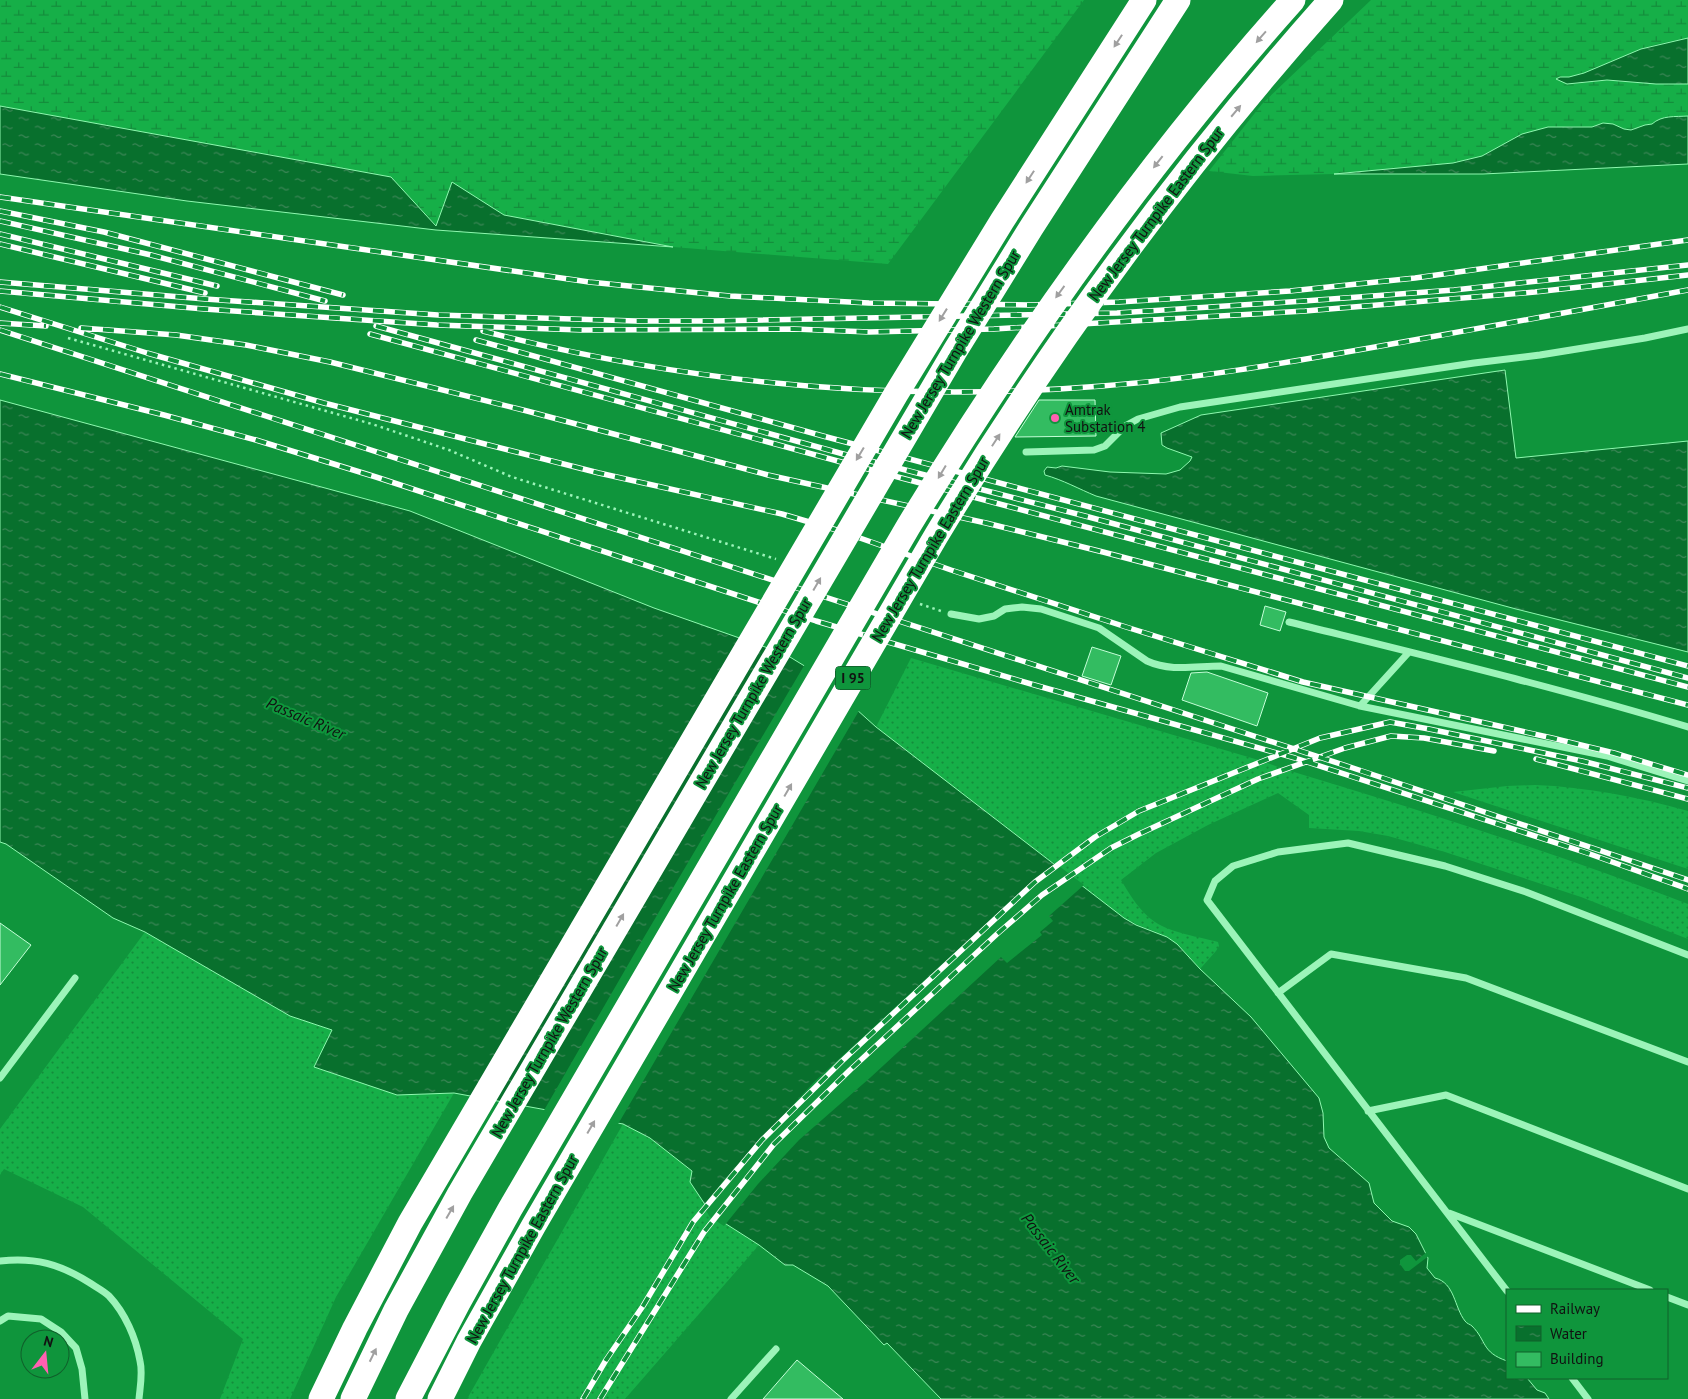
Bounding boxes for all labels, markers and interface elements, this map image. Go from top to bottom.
one-way arrow [1255,30,1266,43]
one-way arrow [1113,34,1123,48]
one-way arrow [1230,105,1242,117]
street label: New Jersey Turnpike Eastern Spur [1084,123,1228,305]
one-way arrow [1152,155,1163,168]
one-way arrow [1025,171,1034,184]
street label: New Jersey Turnpike Western Spur [896,246,1024,442]
one-way arrow [1055,286,1065,299]
one-way arrow [939,309,948,322]
place label: Amtrak Substation 4 [1065,400,1146,436]
marker: Amtrak Substation 4 [1049,412,1061,424]
one-way arrow [991,433,1001,446]
one-way arrow [855,448,864,461]
street label: New Jersey Turnpike Eastern Spur [867,453,993,645]
one-way arrow [937,465,946,478]
one-way arrow [813,577,822,590]
street label: New Jersey Turnpike Western Spur [691,595,815,791]
road number: I 95 [836,666,870,690]
water label: Passaic River [263,692,350,744]
one-way arrow [783,783,792,797]
street label: New Jersey Turnpike Eastern Spur [664,801,786,995]
one-way arrow [616,914,625,927]
street label: New Jersey Turnpike Western Spur [487,944,611,1140]
one-way arrow [587,1120,596,1133]
street label: New Jersey Turnpike Eastern Spur [462,1151,582,1347]
one-way arrow [445,1205,454,1218]
water label: Passaic River [1017,1209,1086,1289]
legend [1506,1289,1668,1379]
text: Railway [1550,1299,1600,1318]
text: Water [1550,1324,1587,1343]
north arrow [20,1329,70,1379]
text: N [42,1332,55,1351]
one-way arrow [370,1348,378,1362]
text: Building [1550,1349,1604,1368]

